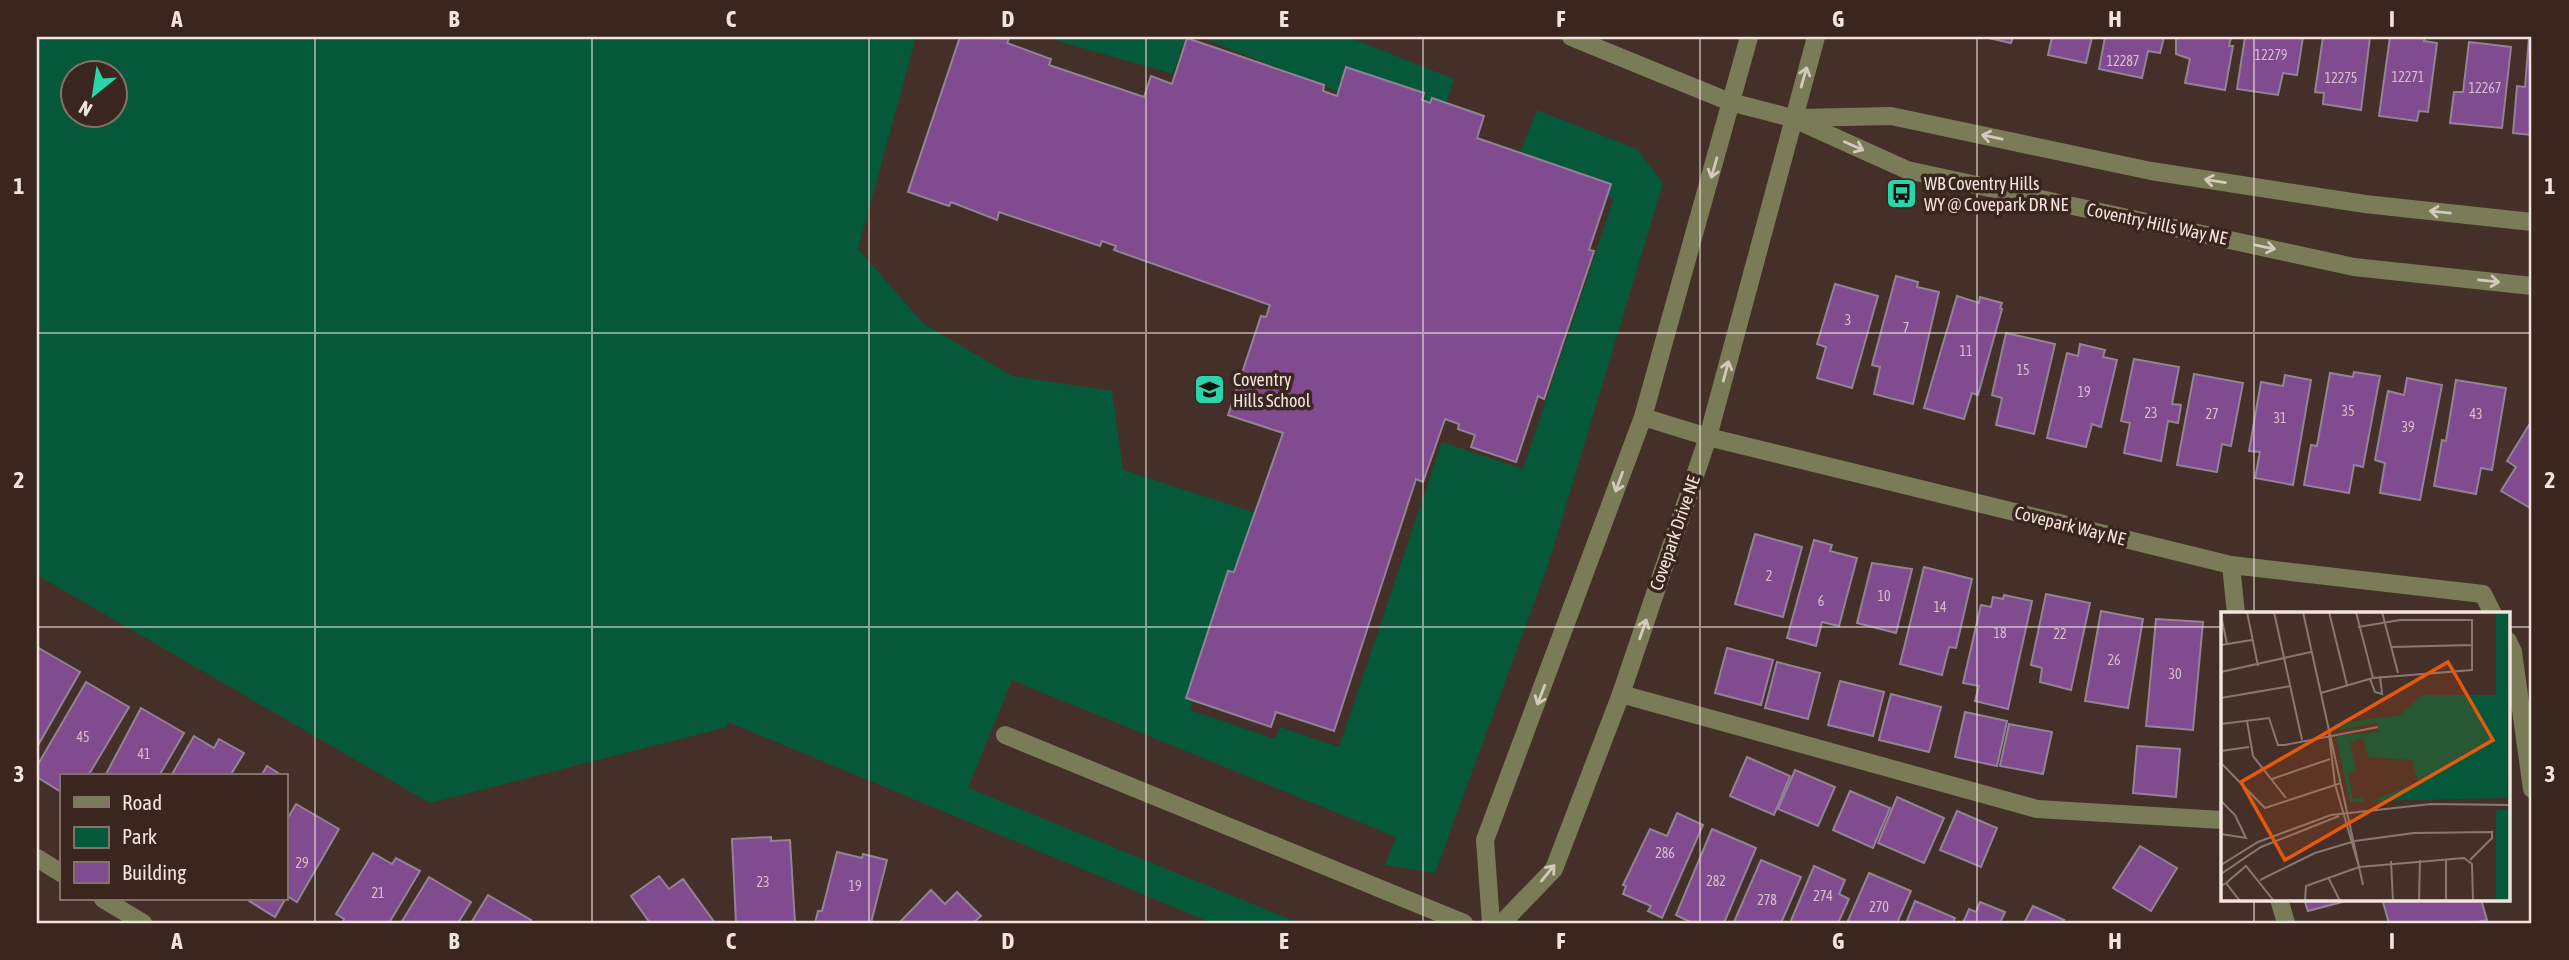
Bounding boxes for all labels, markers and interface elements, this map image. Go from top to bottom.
text: A [170,6,183,32]
text: B [449,6,460,32]
text: C [726,6,737,32]
text: D [1002,6,1015,32]
text: E [1279,6,1289,32]
text: F [1556,6,1566,32]
text: G [1832,6,1844,32]
text: H [2108,6,2122,32]
text: I [2389,6,2395,32]
house number: 12279 [2255,47,2287,63]
house number: 12287 [2107,53,2139,69]
north arrow [60,60,130,130]
one-way arrow [1799,67,1812,89]
house number: 12271 [2392,69,2424,85]
house number: 12275 [2325,70,2357,86]
house number: 12267 [2469,80,2501,96]
text: N [75,96,96,121]
one-way arrow [1981,130,2004,143]
one-way arrow [1843,140,1865,153]
one-way arrow [1707,156,1720,179]
text: 1 [14,173,25,199]
place label: WB Coventry Hills WY @ Covepark DR NE [1924,173,2069,215]
text: 1 [2545,173,2556,199]
one-way arrow [2204,174,2227,187]
bus stop icon: WB Coventry Hills WY @ Covepark DR NE [1884,177,1918,211]
street label: Coventry Hills Way NE [2085,198,2229,249]
one-way arrow [2429,205,2452,218]
one-way arrow [2253,241,2276,255]
one-way arrow [2477,275,2500,288]
house number: 3 [1845,312,1851,328]
house number: 7 [1903,320,1909,336]
house number: 11 [1959,343,1973,359]
one-way arrow [1720,360,1733,382]
house number: 15 [2016,362,2030,378]
place label: Coventry Hills School [1233,369,1311,411]
school or university icon: Coventry Hills School [1193,373,1227,407]
house number: 19 [2077,384,2091,400]
house number: 35 [2341,403,2355,419]
house number: 23 [2144,405,2158,421]
house number: 27 [2205,406,2219,422]
house number: 43 [2469,406,2483,422]
house number: 31 [2273,410,2287,426]
house number: 39 [2401,419,2415,435]
text: 2 [14,467,24,493]
text: 2 [2545,467,2555,493]
one-way arrow [1612,470,1625,492]
street label: Covepark Drive NE [1645,472,1704,593]
street label: Covepark Way NE [2013,502,2128,550]
house number: 2 [1766,568,1772,584]
house number: 10 [1877,588,1891,604]
house number: 6 [1818,593,1825,609]
house number: 14 [1933,599,1947,615]
inset map [2221,612,2510,900]
one-way arrow [1638,619,1650,641]
house number: 18 [1993,625,2007,641]
house number: 22 [2053,626,2067,642]
house number: 26 [2107,652,2121,668]
house number: 30 [2168,666,2182,682]
one-way arrow [1533,684,1546,705]
house number: 45 [76,729,90,745]
house number: 41 [137,746,151,762]
text: 3 [14,761,24,787]
text: 3 [2545,761,2555,787]
legend [60,774,287,900]
text: Road [122,790,162,814]
text: Park [122,824,157,848]
house number: 286 [1655,845,1675,861]
house number: 29 [295,855,309,871]
text: Building [122,860,186,884]
one-way arrow [1541,865,1556,883]
house number: 282 [1706,873,1726,889]
house number: 23 [756,874,770,890]
house number: 19 [848,878,862,894]
house number: 21 [371,885,385,901]
house number: 274 [1813,888,1833,904]
house number: 278 [1757,892,1777,908]
house number: 270 [1869,899,1889,915]
text: A [170,928,183,954]
text: B [449,928,460,954]
text: C [726,928,737,954]
text: D [1002,928,1015,954]
text: E [1279,928,1289,954]
text: F [1556,928,1566,954]
text: G [1832,928,1844,954]
text: H [2108,928,2122,954]
text: I [2389,928,2395,954]

